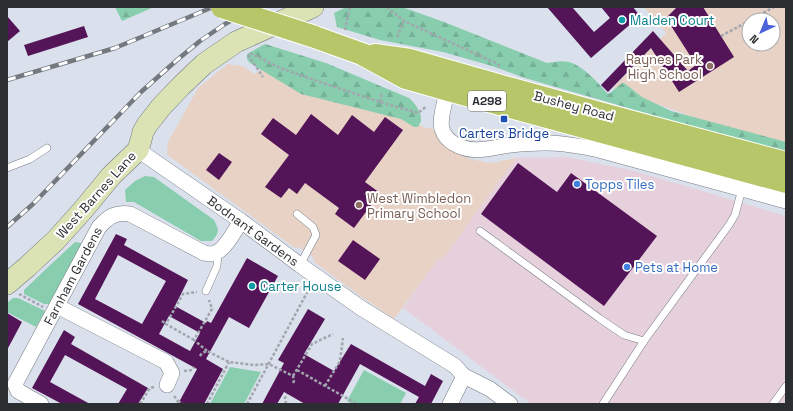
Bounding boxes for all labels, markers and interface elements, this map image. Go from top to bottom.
place label: Malden Court [630,12,715,29]
north arrow [741,12,781,52]
marker: Malden Court [617,15,627,25]
text: N [747,32,762,47]
place label: Raynes Park High School [626,51,702,83]
marker: Raynes Park High School [705,61,715,71]
street label: Bushey Road [532,87,616,125]
road number: A298 [468,91,506,111]
marker: Carters Bridge [499,114,509,124]
place label: Carters Bridge [459,125,549,142]
street label: West Barnes Lane [52,148,140,242]
place label: Topps Tiles [585,176,655,193]
marker: Topps Tiles [572,179,582,189]
place label: West Wimbledon Primary School [367,190,471,222]
street label: Bodnant Gardens [204,192,302,270]
marker: West Wimbledon Primary School [354,200,364,210]
street label: Farnham Gardens [40,224,106,328]
place label: Pets at Home [635,259,718,276]
marker: Pets at Home [622,262,632,272]
place label: Carter House [260,278,341,295]
marker: Carter House [247,281,257,291]

